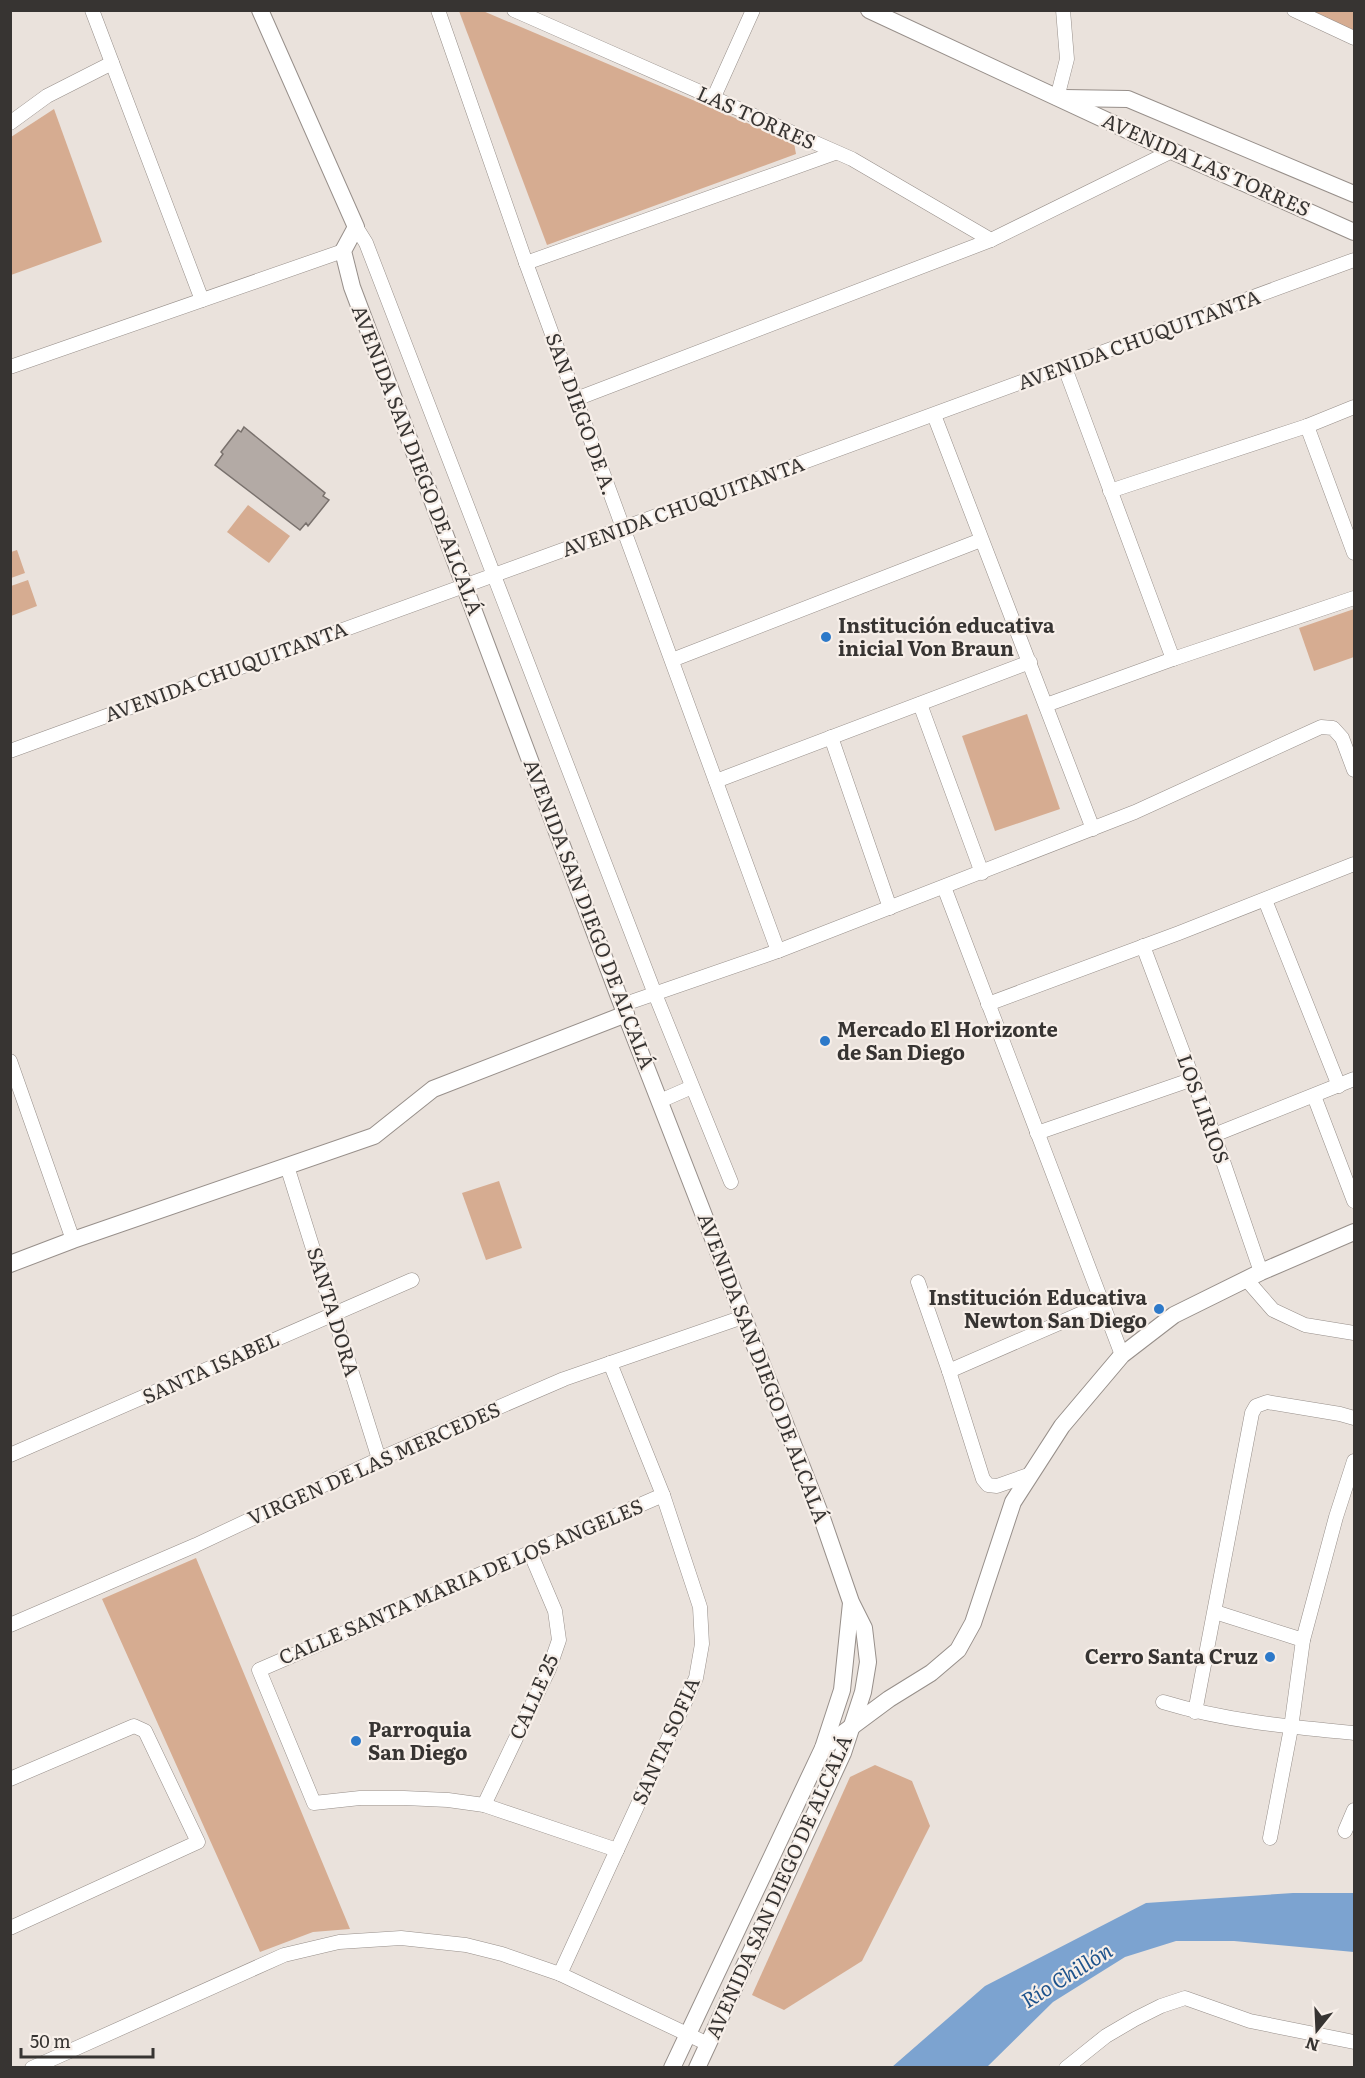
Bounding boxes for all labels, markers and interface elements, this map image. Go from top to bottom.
street label: LAS TORRES [693,77,821,156]
street label: AVENIDA LAS TORRES [1098,104,1316,223]
street label: AVENIDA CHUQUITANTA [1013,280,1264,396]
street label: AVENIDA SAN DIEGO DE ALCALÁ [346,300,492,619]
street label: SAN DIEGO DE A. [540,328,626,499]
street label: AVENIDA CHUQUITANTA [557,447,808,563]
place label: Institución educativa inicial Von Braun [838,609,1055,662]
street label: AVENIDA CHUQUITANTA [100,612,351,728]
marker: Institución educativa inicial Von Braun [819,630,833,644]
street label: AVENIDA SAN DIEGO DE ALCALÁ [518,754,664,1073]
place label: Mercado El Horizonte de San Diego [837,1013,1058,1066]
marker: Mercado El Horizonte de San Diego [818,1034,832,1048]
street label: LOS LIRIOS [1171,1049,1239,1167]
street label: AVENIDA SAN DIEGO DE ALCALÁ [692,1208,838,1527]
street label: SANTA DORA [301,1243,369,1380]
place label: Institución Educativa Newton San Diego [929,1281,1147,1334]
marker: Institución Educativa Newton San Diego [1152,1302,1166,1316]
street label: SANTA ISABEL [137,1322,284,1410]
street label: VIRGEN DE LAS MERCEDES [242,1393,504,1532]
street label: CALLE SANTA MARIA DE LOS ANGELES [273,1490,647,1671]
place label: Cerro Santa Cruz [1085,1640,1258,1670]
street label: CALLE 25 [500,1649,564,1744]
marker: Cerro Santa Cruz [1263,1650,1277,1664]
street label: SANTA SOFIA [623,1671,706,1809]
place label: Parroquia San Diego [368,1713,472,1766]
street label: AVENIDA SAN DIEGO DE ALCALÁ [696,1729,858,2043]
marker: Parroquia San Diego [349,1734,363,1748]
water label: Río Chillón [1014,1933,1118,2014]
north arrow [1287,2000,1347,2060]
scale bar [21,2021,153,2059]
text: 50 m [30,2027,71,2054]
text: N [1302,2032,1322,2059]

